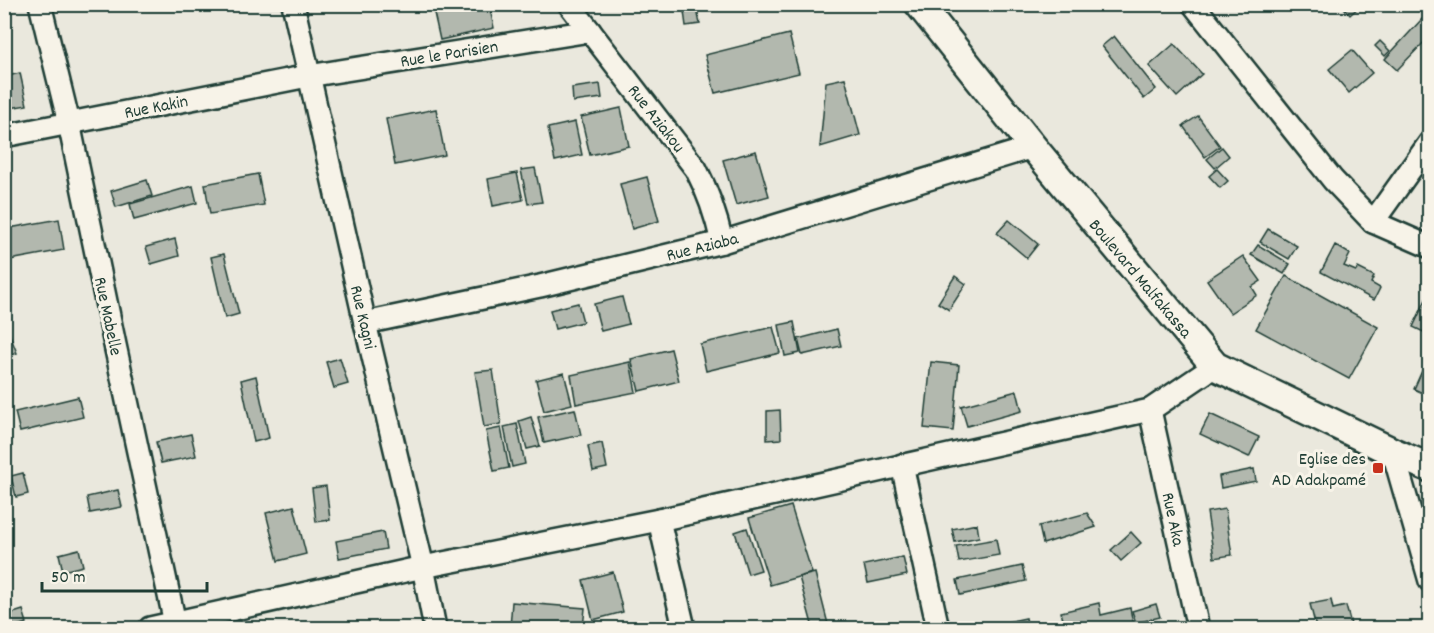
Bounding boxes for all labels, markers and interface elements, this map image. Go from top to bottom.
street label: Rue le Parisien [399,35,500,76]
street label: Rue Aziakou [621,80,690,159]
street label: Rue Kakin [123,90,190,127]
street label: Boulevard Malfakassa [1082,214,1197,345]
street label: Rue Aziaba [664,227,742,269]
street label: Rue Mabelle [86,275,127,358]
street label: Rue Kagni [342,283,381,352]
place label: Eglise des AD Adakpamé [1272,448,1366,494]
marker: Eglise des AD Adakpamé [1371,461,1385,475]
street label: Rue Aka [1154,490,1190,549]
scale bar [42,555,207,593]
text: 50 m [51,566,86,591]

